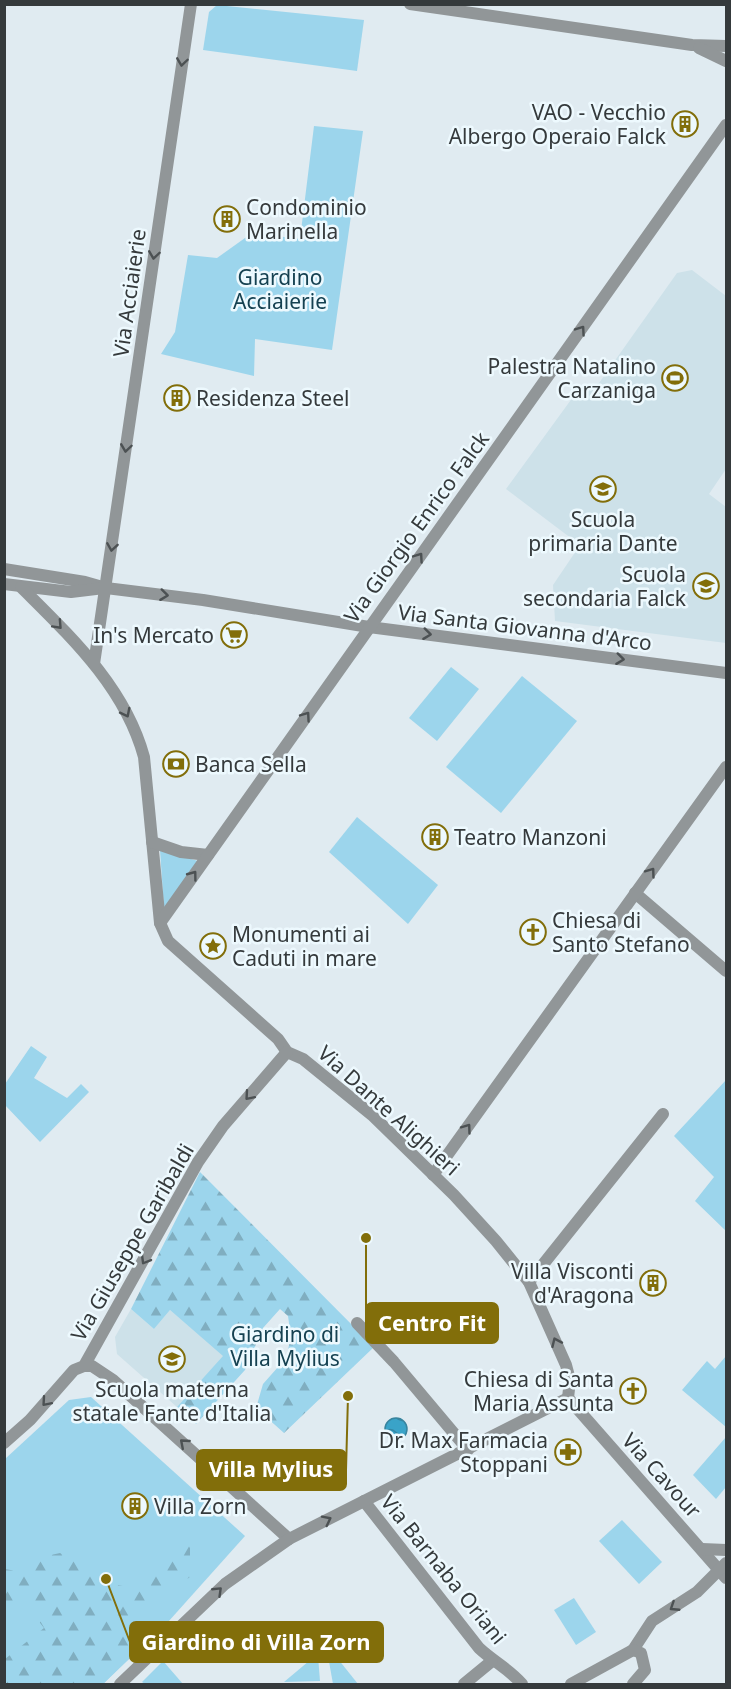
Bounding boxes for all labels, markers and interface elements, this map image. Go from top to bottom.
one-way arrow [177,58,189,67]
place label: VAO - Vecchio Albergo Operaio Falck [449,98,667,150]
building icon: VAO - Vecchio Albergo Operaio Falck [670,109,700,139]
place label: Condominio Marinella [246,193,367,245]
building icon: Condominio Marinella [212,204,242,234]
street label: Via Acciaierie [106,227,152,359]
one-way arrow [149,251,161,260]
park label: Giardino Acciaierie [233,263,327,315]
one-way arrow [574,325,585,336]
place label: Palestra Natalino Carzaniga [487,352,656,404]
sports icon: Palestra Natalino Carzaniga [660,363,690,393]
building icon: Residenza Steel [162,383,192,413]
place label: Residenza Steel [196,384,349,412]
street label: Via Giorgio Enrico Falck [337,425,495,628]
one-way arrow [120,444,132,453]
school or university icon: Scuola primaria Dante [588,474,618,504]
place label: Scuola primaria Dante [528,505,678,557]
one-way arrow [106,543,118,552]
one-way arrow [412,552,423,563]
place label: Scuola secondaria Falck [523,560,687,612]
school or university icon: Scuola secondaria Falck [691,571,721,601]
one-way arrow [159,588,169,601]
street label: Via Santa Giovanna d'Arco [396,598,654,656]
one-way arrow [51,617,62,628]
supermarket icon: In's Mercato [219,620,249,650]
place label: In's Mercato [93,621,214,649]
one-way arrow [422,628,431,640]
one-way arrow [616,652,625,664]
one-way arrow [119,706,130,717]
one-way arrow [299,711,310,722]
bank icon: Banca Sella [161,749,191,779]
place label: Banca Sella [195,750,307,778]
building icon: Teatro Manzoni [420,822,450,852]
place label: Teatro Manzoni [454,823,607,851]
one-way arrow [644,868,655,879]
one-way arrow [186,870,197,881]
place label: Chiesa di Santo Stefano [552,906,690,958]
church icon: Chiesa di Santo Stefano [518,917,548,947]
place label: Monumenti ai Caduti in mare [232,920,377,972]
place icon: Monumenti ai Caduti in mare [198,931,228,961]
street label: Via Dante Alighieri [312,1039,466,1181]
one-way arrow [245,1089,256,1100]
one-way arrow [460,1123,471,1134]
street label: Via Giuseppe Garibaldi [64,1138,200,1346]
one-way arrow [141,1254,152,1264]
place label: Villa Visconti d'Aragona [511,1257,634,1309]
building icon: Villa Visconti d'Aragona [638,1268,668,1298]
callout: Centro Fit [366,1303,498,1343]
text: Centro Fit [378,1307,486,1337]
park label: Giardino di Villa Mylius [230,1320,340,1372]
one-way arrow [551,1337,563,1348]
school or university icon: Scuola materna statale Fante d'Italia [157,1344,187,1374]
place label: Chiesa di Santa Maria Assunta [464,1365,614,1417]
place label: Scuola materna statale Fante d'Italia [73,1375,271,1427]
church icon: Chiesa di Santa Maria Assunta [618,1376,648,1406]
one-way arrow [42,1395,53,1406]
place label: Dr. Max Farmacia Stoppani [379,1426,548,1478]
street label: Via Cavour [616,1426,708,1524]
pharmacy icon: Dr. Max Farmacia Stoppani [553,1437,583,1467]
one-way arrow [180,1439,191,1450]
callout: Villa Mylius [197,1450,346,1490]
text: Villa Mylius [209,1453,333,1483]
street label: Via Barnaba Oriani [375,1488,513,1650]
building icon: Villa Zorn [120,1491,150,1521]
place label: Villa Zorn [154,1492,246,1520]
one-way arrow [320,1516,331,1527]
one-way arrow [211,1587,222,1598]
one-way arrow [670,1599,680,1611]
callout: Giardino di Villa Zorn [130,1622,383,1662]
text: Giardino di Villa Zorn [141,1626,371,1656]

